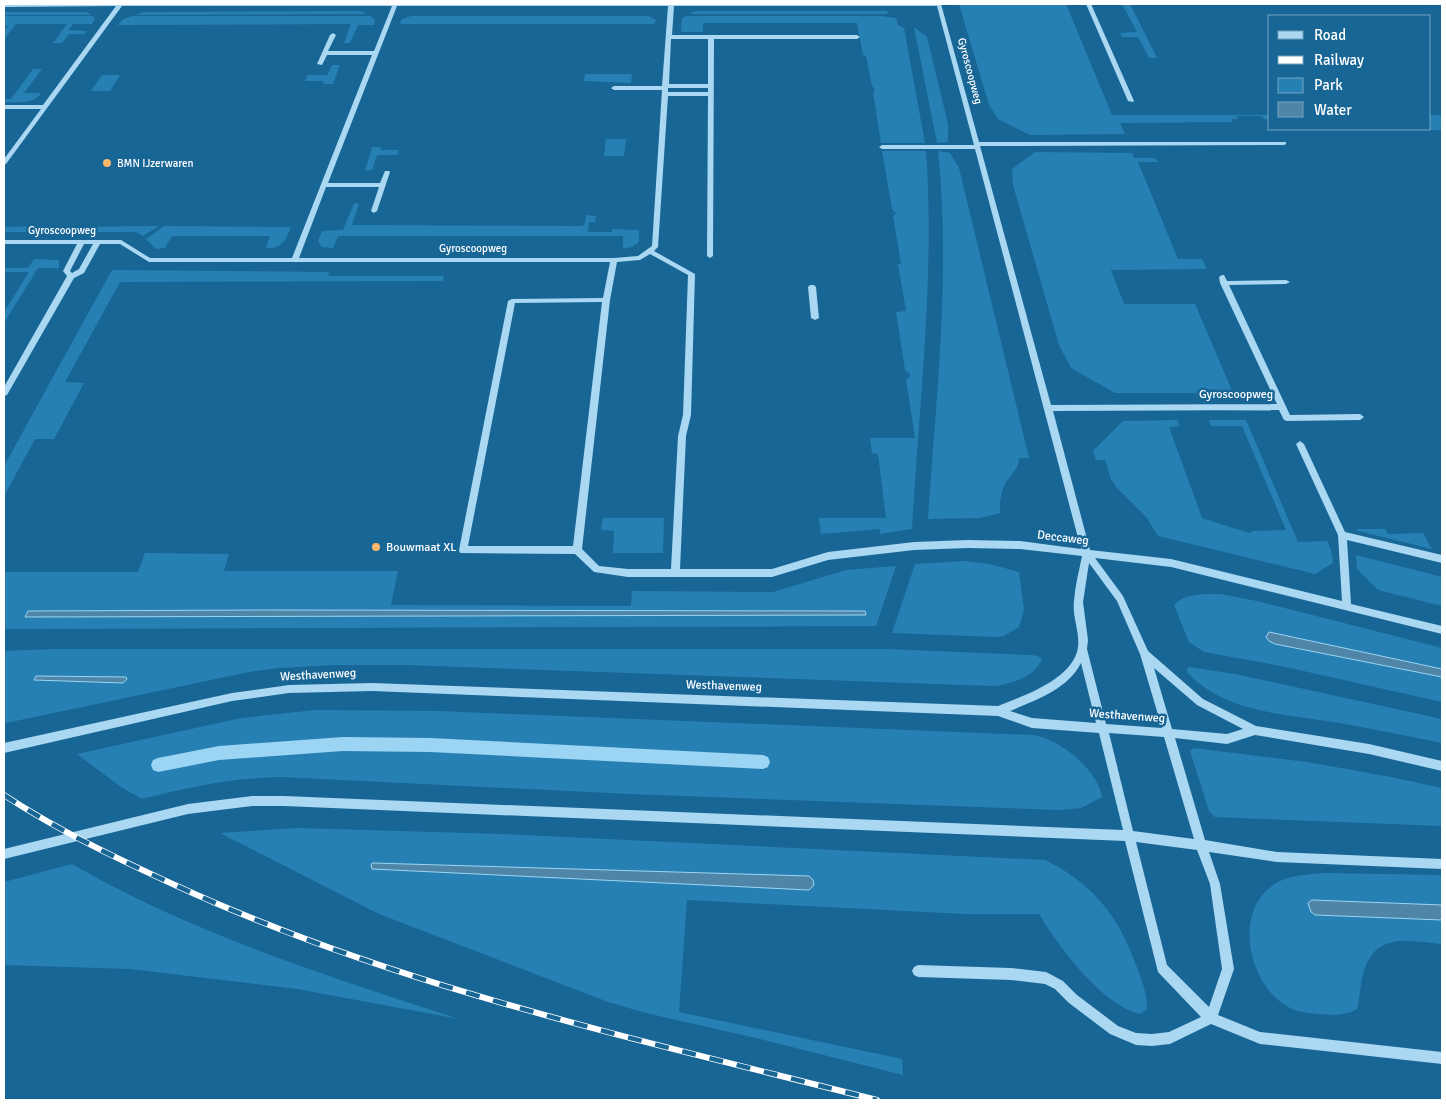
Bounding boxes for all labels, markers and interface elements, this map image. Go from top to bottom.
legend [1268,15,1431,130]
text: Road [1314,26,1346,44]
street label: Gyroscoopweg [955,36,985,106]
text: Railway [1314,51,1364,69]
text: Park [1314,76,1343,94]
text: Water [1314,101,1352,119]
marker: BMN IJzerwaren [101,157,113,169]
place label: BMN IJzerwaren [117,157,194,170]
street label: Gyroscoopweg [28,224,96,237]
street label: Gyroscoopweg [439,242,507,255]
street label: Gyroscoopweg [1199,387,1273,402]
street label: Deccaweg [1036,527,1090,549]
place label: Bouwmaat XL [386,540,456,555]
marker: Bouwmaat XL [370,541,382,553]
street label: Westhavenweg [280,666,356,684]
street label: Westhavenweg [686,677,762,695]
street label: Westhavenweg [1088,706,1166,726]

